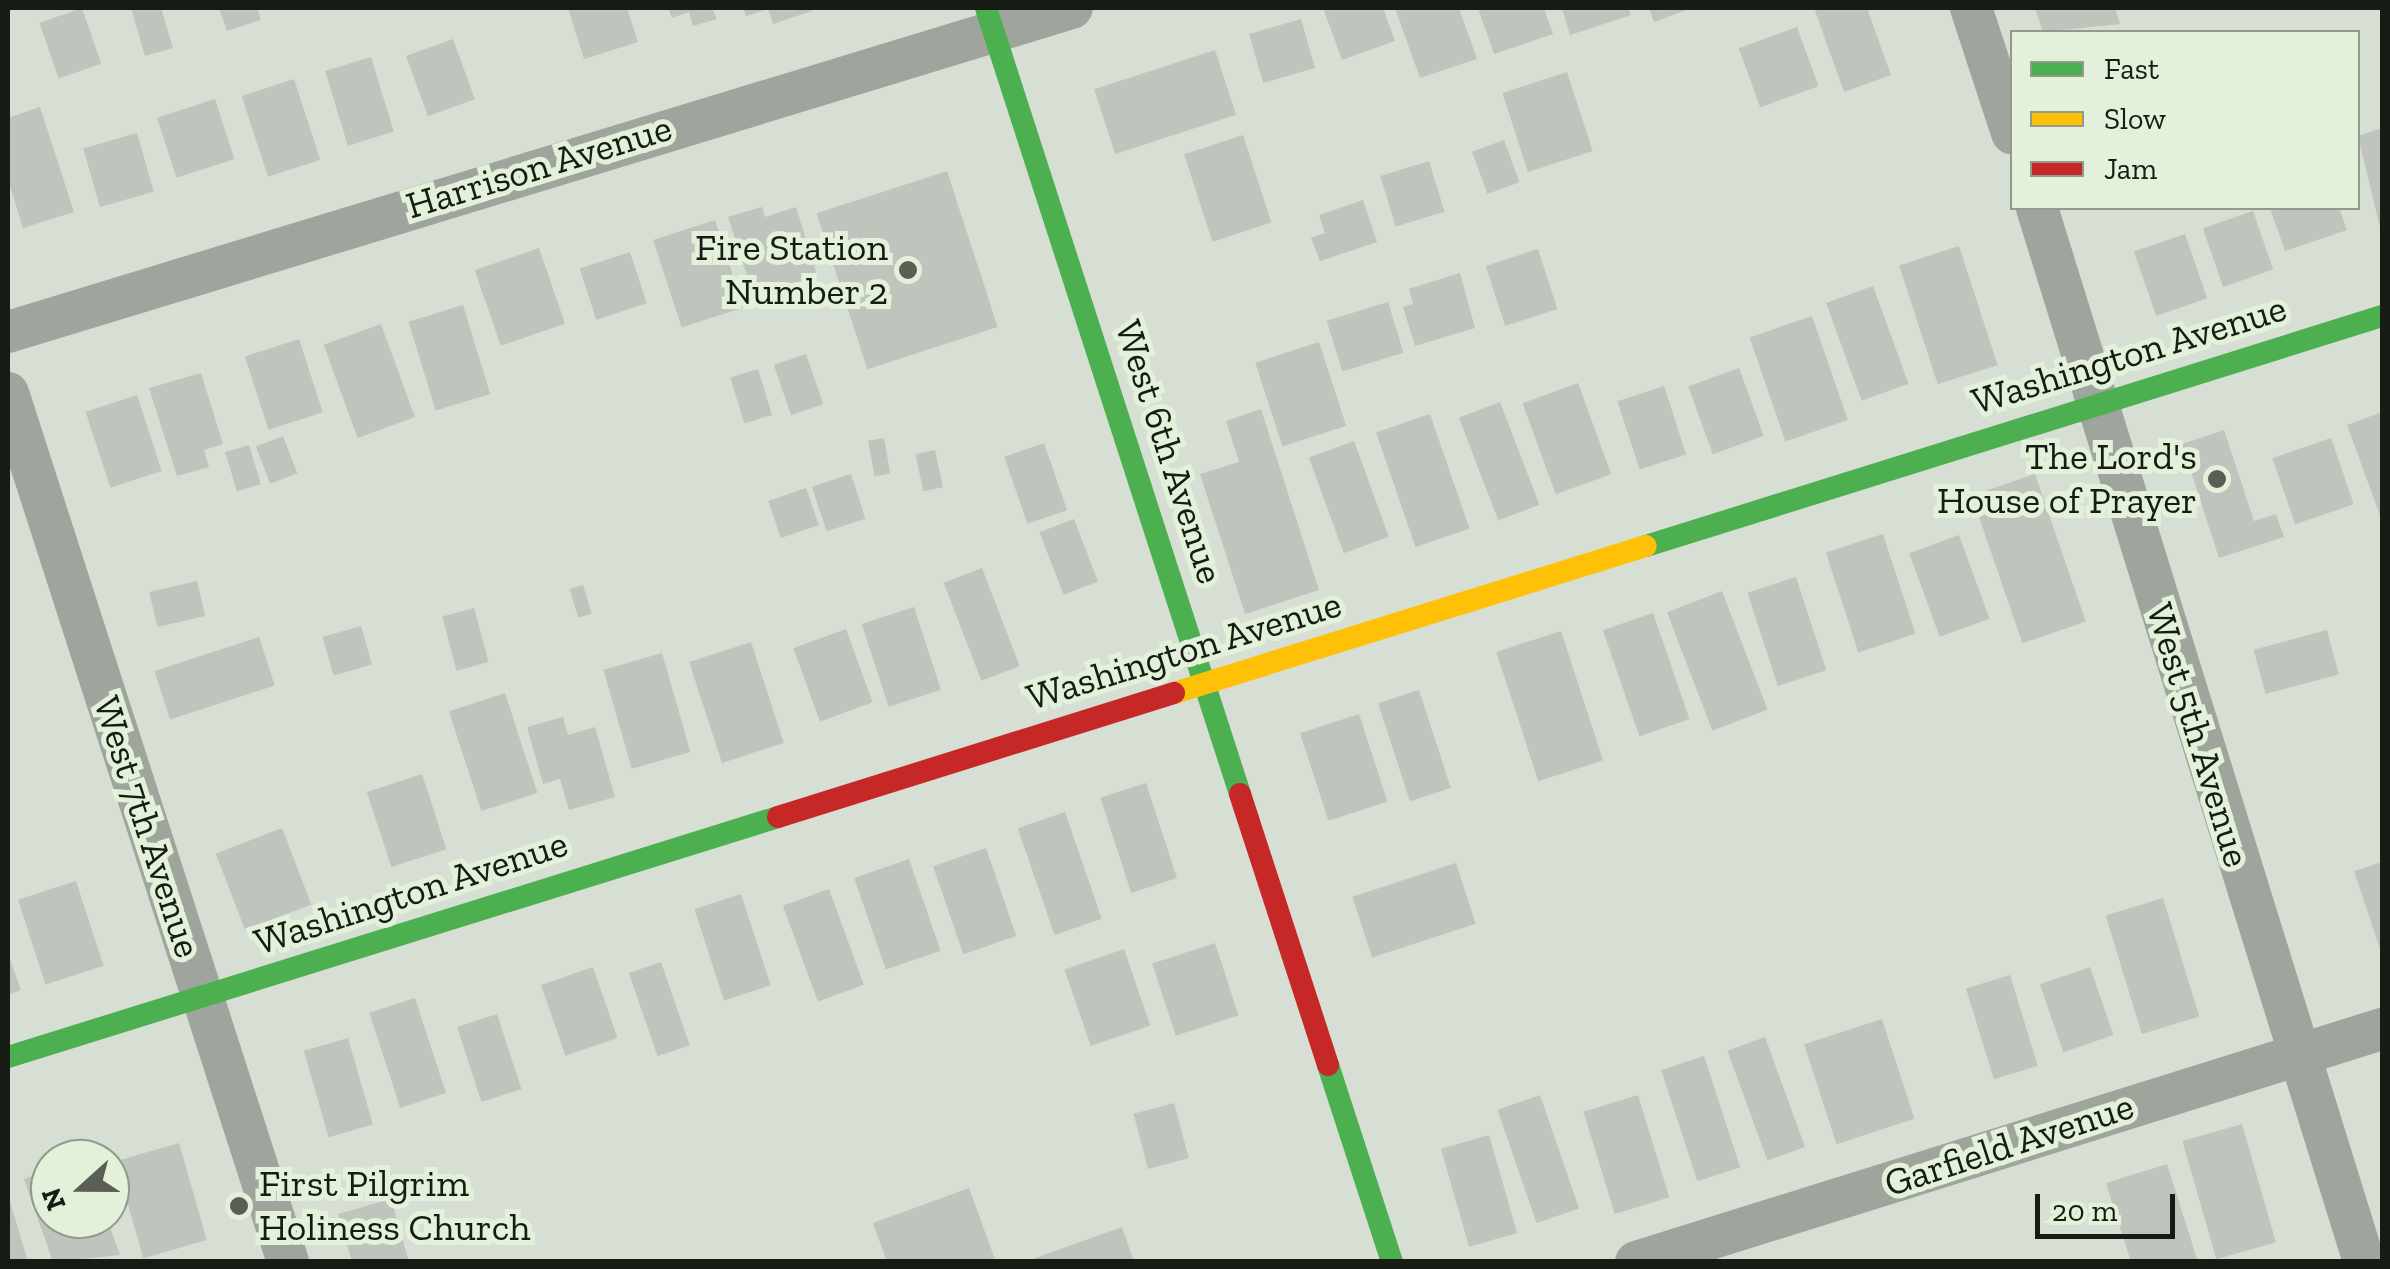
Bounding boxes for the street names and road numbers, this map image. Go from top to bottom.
street label: Harrison Avenue [400,105,678,229]
street label: Washington Avenue [1966,285,2292,425]
street label: West 6th Avenue [1105,314,1233,590]
street label: Washington Avenue [1021,581,1347,721]
street label: West 5th Avenue [2136,597,2260,873]
street label: West 7th Avenue [83,690,211,964]
street label: Washington Avenue [248,821,574,965]
street label: Garfield Avenue [1878,1083,2140,1207]

